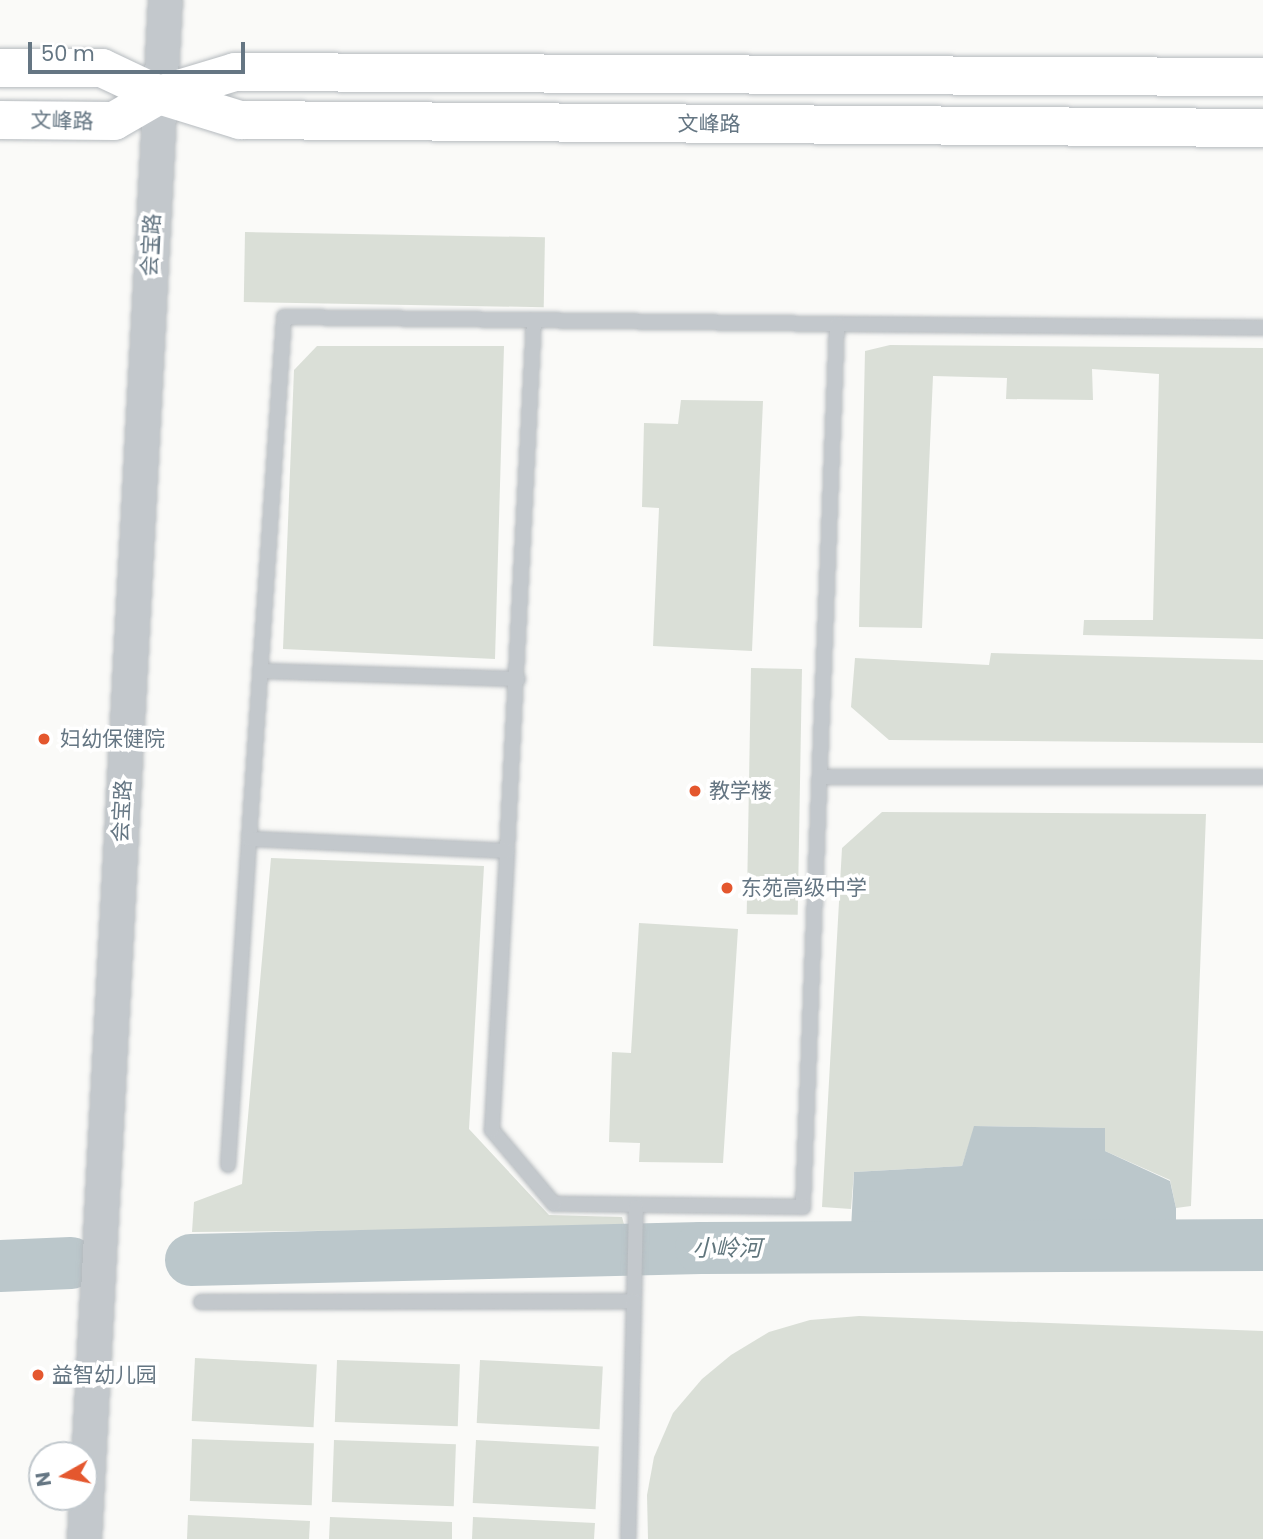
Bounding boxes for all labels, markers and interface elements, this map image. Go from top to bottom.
scale bar [32,28,248,72]
text: 50 m [41,39,95,68]
street label: 文峰路 [30,108,94,134]
street label: 文峰路 [678,111,740,137]
street label: 会宝路 [137,213,165,277]
place label: 妇幼保健院 [60,726,165,752]
marker: 妇幼保健院 [34,729,54,749]
place label: 教学楼 [709,778,772,804]
street label: 会宝路 [108,779,136,843]
marker: 教学楼 [687,783,703,799]
place label: 东苑高级中学 [741,875,867,901]
marker: 东苑高级中学 [719,880,735,896]
water label: 小岭河 [693,1234,761,1262]
place label: 益智幼儿园 [52,1362,157,1388]
marker: 益智幼儿园 [30,1367,46,1383]
north arrow [28,1441,98,1511]
text: N [29,1470,58,1488]

